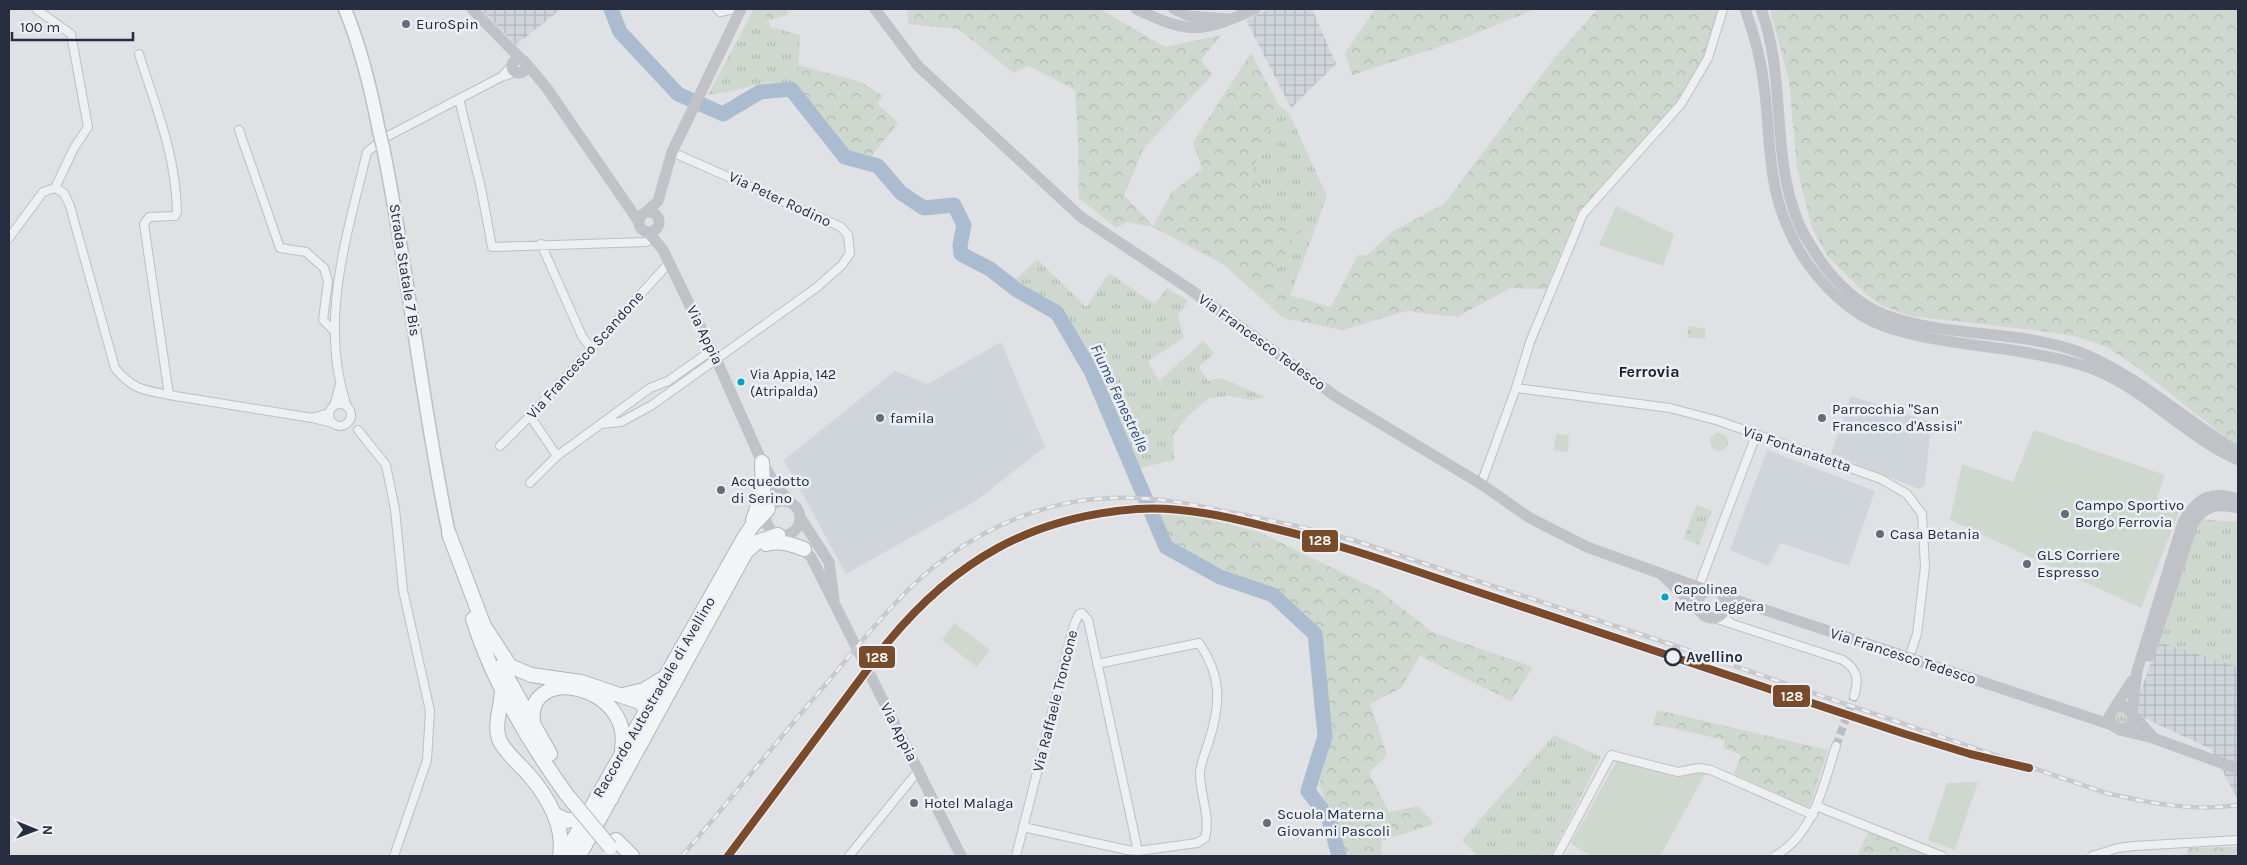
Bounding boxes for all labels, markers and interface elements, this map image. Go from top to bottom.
scale bar [12,10,134,42]
place label: EuroSpin [416,15,479,33]
text: 100 m [20,18,60,36]
marker: EuroSpin [400,18,412,30]
street label: Via Peter Rodino [726,167,834,231]
street label: Strada Statale 7 Bis [386,203,424,337]
street label: Via Francesco Scandone [523,287,647,423]
street label: Via Francesco Tedesco [1195,290,1329,394]
street label: Via Appia [683,302,727,368]
water label: Fiume Fenestrelle [1087,341,1154,456]
district label: Ferrovia [1618,362,1680,381]
place label: Via Appia, 142 (Atripalda) [750,366,836,400]
marker: Via Appia, 142 (Atripalda) [736,377,746,387]
place label: Parrocchia "San Francesco d'Assisi" [1832,400,1963,435]
place label: famila [890,409,934,427]
marker: famila [874,412,886,424]
marker: Parrocchia "San Francesco d'Assisi" [1816,412,1828,424]
street label: Via Fontanatetta [1740,422,1854,476]
place label: Acquedotto di Serino [731,472,809,507]
marker: Acquedotto di Serino [715,484,727,496]
place label: Campo Sportivo Borgo Ferrovia [2075,496,2184,531]
marker: Campo Sportivo Borgo Ferrovia [2059,508,2071,520]
place label: Casa Betania [1890,525,1980,543]
marker: Casa Betania [1874,528,1886,540]
line badge: 128 [1301,529,1339,553]
text: 128 [1309,532,1331,549]
place label: GLS Corriere Espresso [2037,546,2120,581]
marker: GLS Corriere Espresso [2021,558,2033,570]
place label: Capolinea Metro Leggera [1674,581,1764,615]
marker: Capolinea Metro Leggera [1660,592,1670,602]
street label: Raccordo Autostradale di Avellino [589,593,719,801]
street label: Via Francesco Tedesco [1828,624,1978,688]
street label: Via Raffaele Troncone [1029,628,1081,774]
line badge: 128 [858,645,896,669]
marker: Avellino [1664,648,1682,666]
place label: Avellino [1686,648,1743,666]
text: 128 [866,649,888,666]
line badge: 128 [1772,684,1811,708]
text: 128 [1781,688,1803,705]
street label: Via Appia [877,700,921,764]
place label: Hotel Malaga [924,794,1013,812]
marker: Hotel Malaga [908,797,920,809]
north arrow [10,805,60,855]
place label: Scuola Materna Giovanni Pascoli [1277,805,1390,840]
marker: Scuola Materna Giovanni Pascoli [1261,817,1273,829]
text: N [39,825,56,835]

